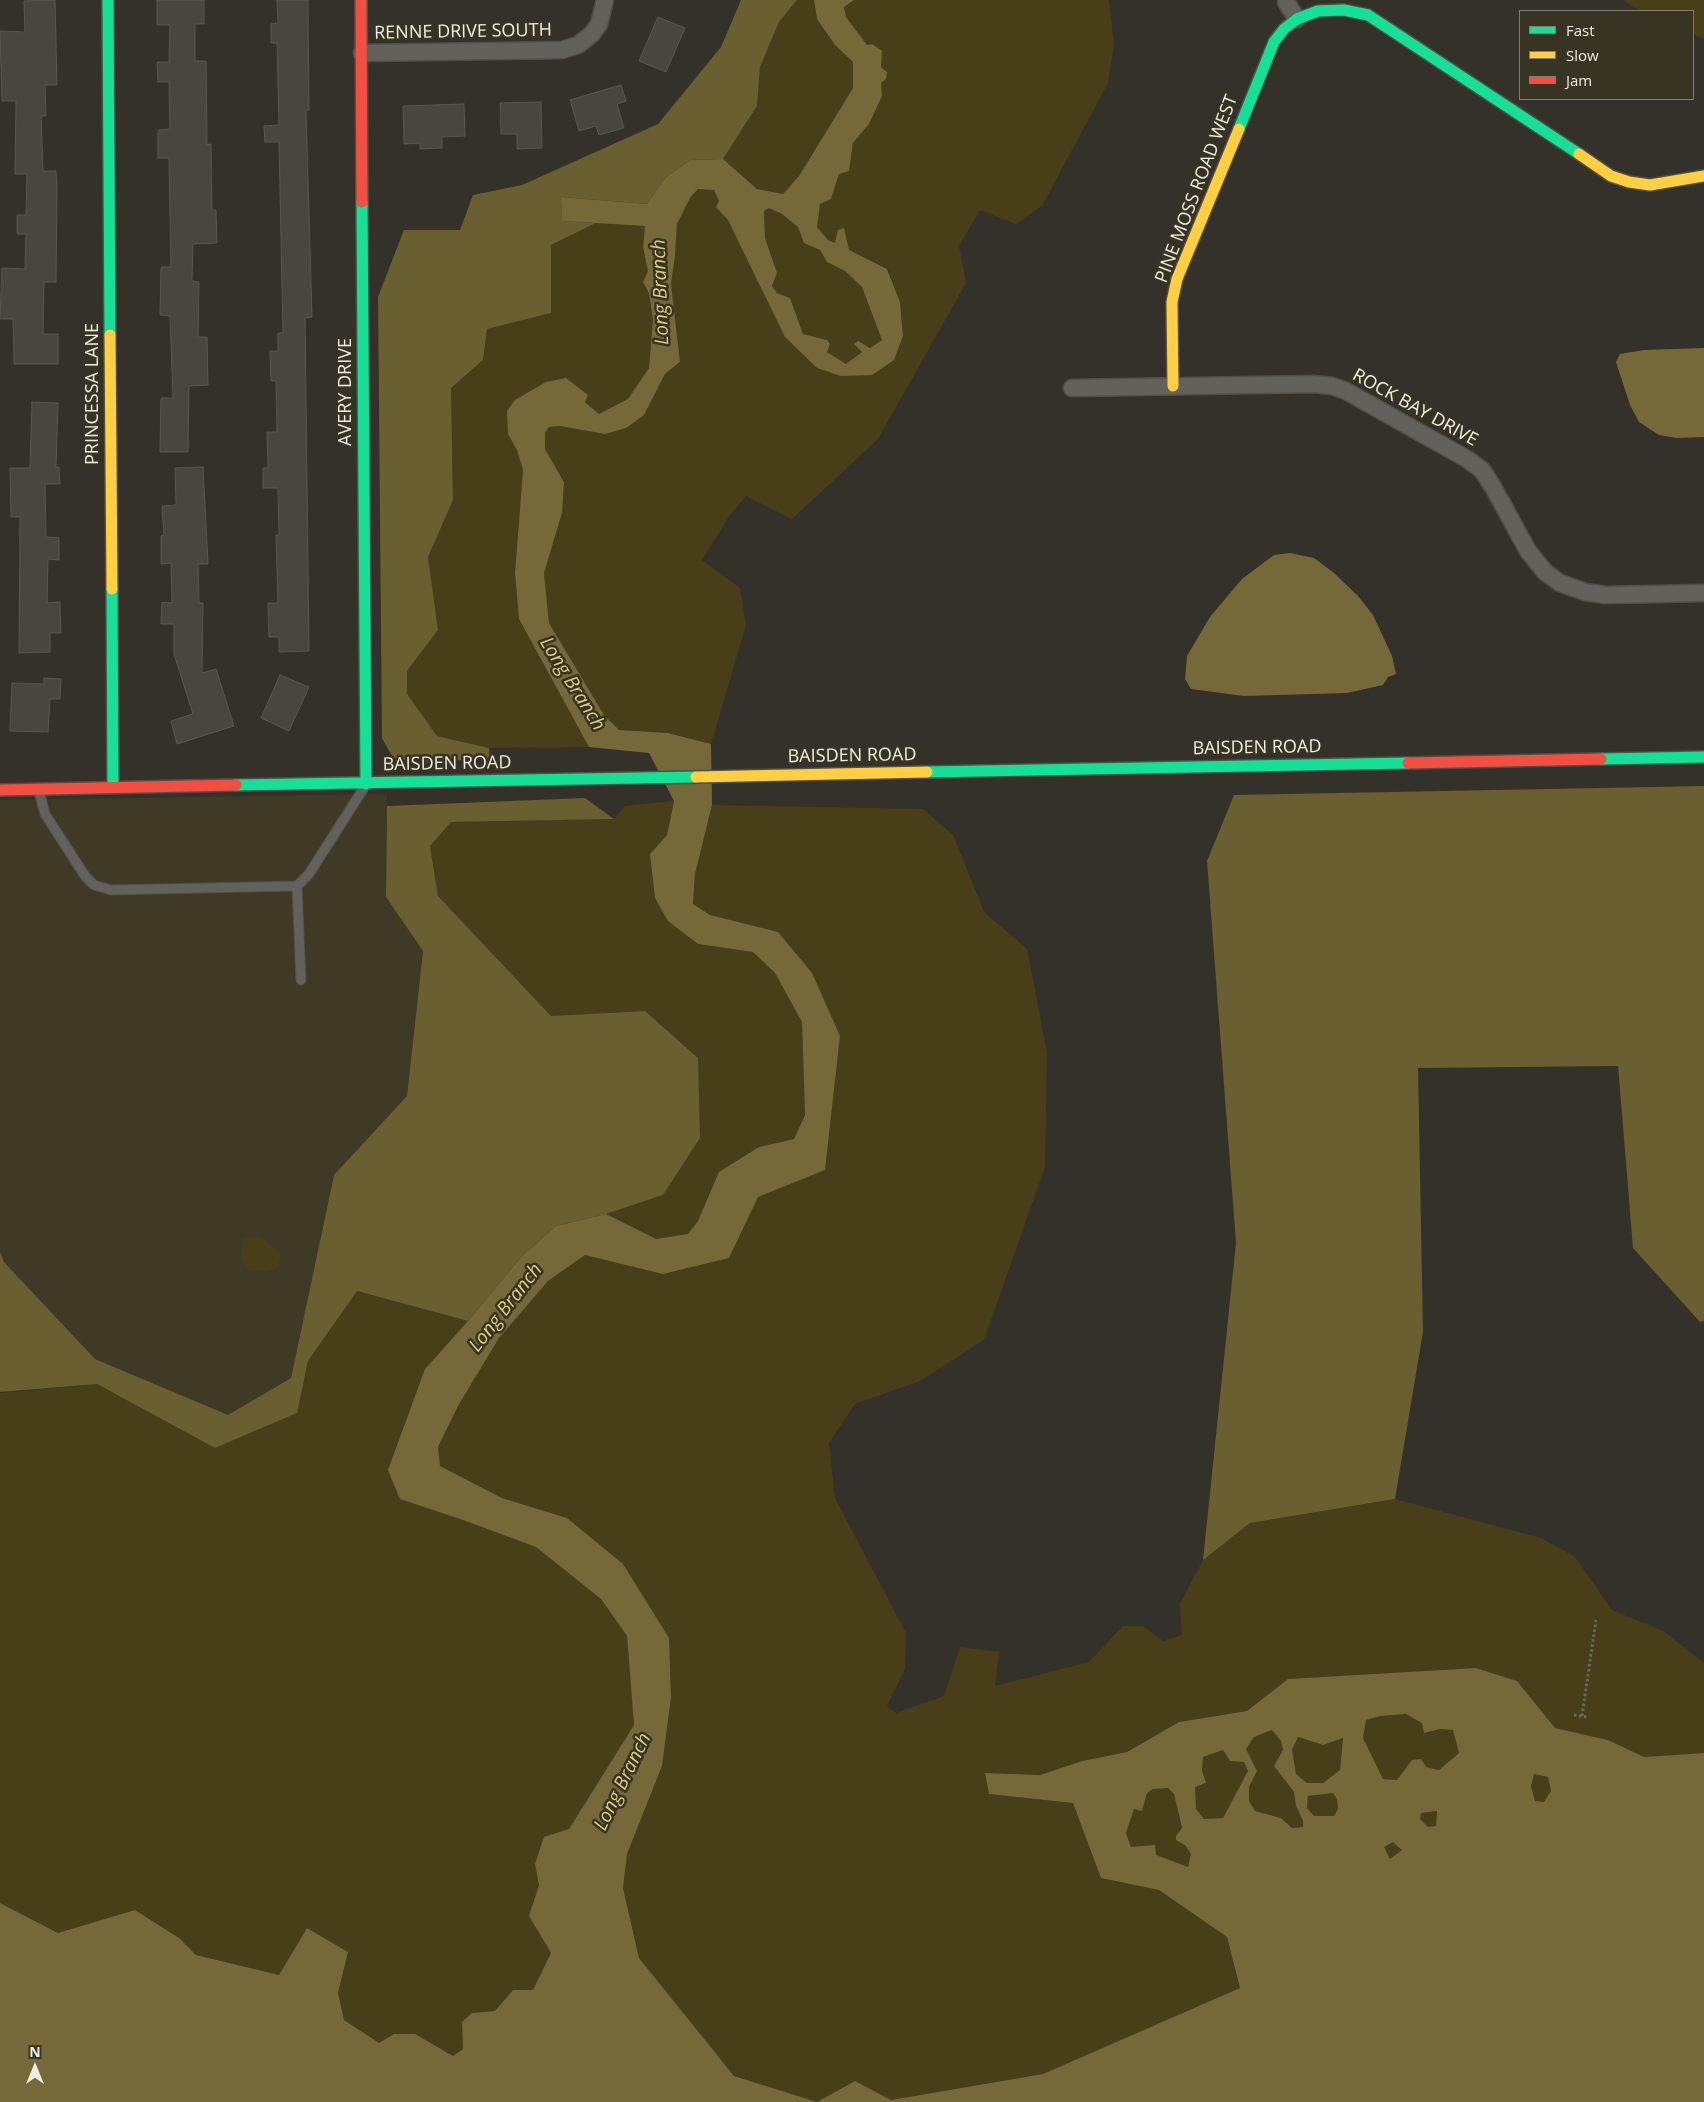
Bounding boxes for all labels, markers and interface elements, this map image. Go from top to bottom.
legend [1519,10,1694,100]
street label: RENNE DRIVE SOUTH [374,20,552,44]
text: Fast [1566,20,1595,40]
text: Slow [1566,45,1599,65]
text: Jam [1566,70,1592,90]
street label: PINE MOSS ROAD WEST [1151,92,1243,286]
water label: Long Branch [648,239,674,345]
street label: PRINCESSA LANE [82,323,104,465]
street label: AVERY DRIVE [335,338,357,446]
street label: ROCK BAY DRIVE [1349,365,1481,451]
water label: Long Branch [534,633,610,735]
street label: BAISDEN ROAD [1192,736,1322,760]
street label: BAISDEN ROAD [787,744,917,768]
street label: BAISDEN ROAD [382,752,512,776]
water label: Long Branch [464,1259,548,1357]
water label: Long Branch [590,1729,656,1835]
north arrow [10,2042,60,2092]
text: N [29,2042,41,2061]

